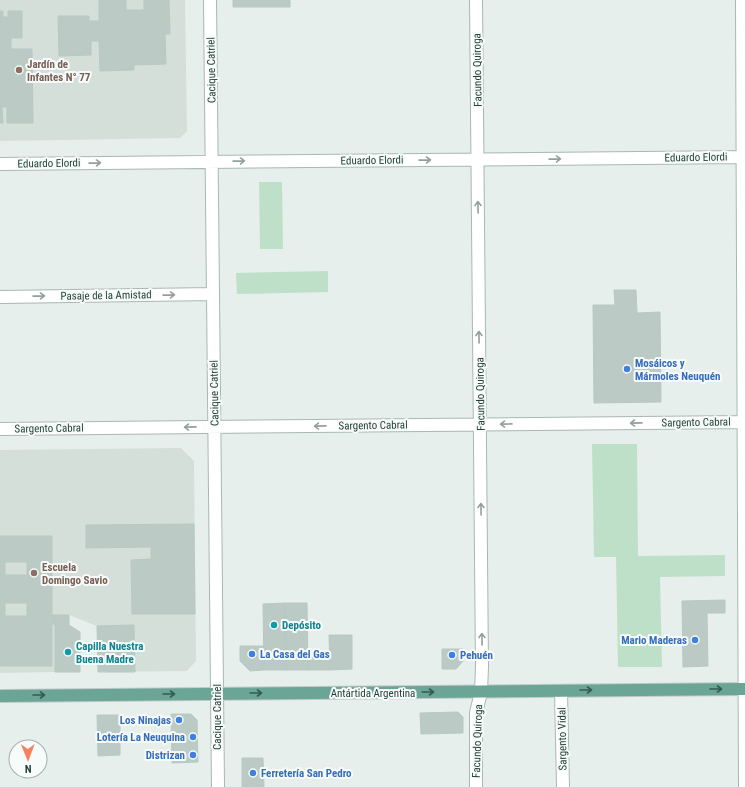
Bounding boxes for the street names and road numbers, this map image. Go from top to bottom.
street label: Facundo Quiroga [470,33,485,107]
street label: Cacique Catriel [204,37,219,103]
street label: Eduardo Elordi [664,150,728,165]
street label: Eduardo Elordi [340,153,404,168]
street label: Eduardo Elordi [17,156,81,171]
street label: Pasaje de la Amistad [60,288,152,303]
street label: Facundo Quiroga [473,357,488,431]
street label: Cacique Catriel [207,360,222,426]
street label: Sargento Cabral [661,415,731,430]
street label: Sargento Cabral [338,418,408,433]
street label: Sargento Cabral [14,421,84,436]
street label: Cacique Catriel [211,684,224,750]
street label: Antártida Argentina [331,687,415,700]
street label: Facundo Quiroga [470,704,485,778]
street label: Sargento Vidal [555,707,570,771]

